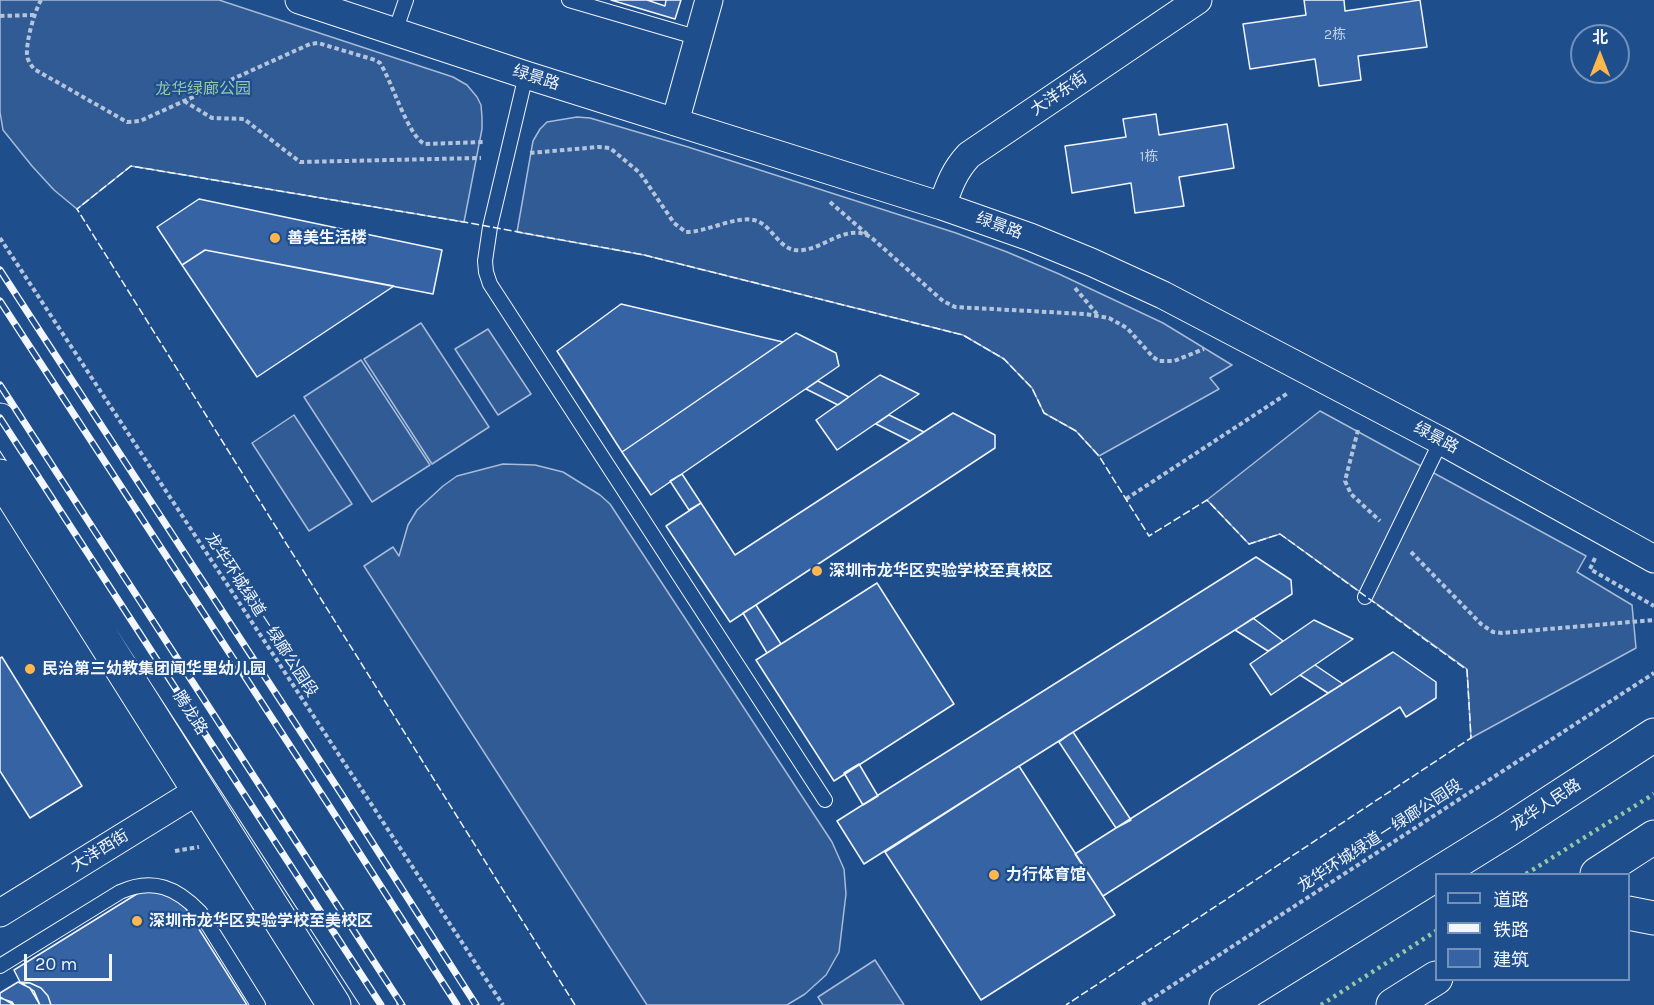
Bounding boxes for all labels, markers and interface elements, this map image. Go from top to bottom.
north arrow [1570,24,1630,84]
house number: 2栋 [1324,27,1346,43]
text: 北 [1592,28,1608,47]
street label: 绿景路 [510,61,562,95]
street label: 大洋东街 [1027,68,1091,120]
park label: 龙华绿廊公园 [155,79,251,99]
house number: 1栋 [1140,149,1158,165]
street label: 绿景路 [973,209,1025,243]
place label: 善美生活楼 [287,228,367,248]
marker: 善美生活楼 [268,231,282,245]
street label: 绿景路 [1410,418,1462,458]
street label: 龙华环城绿道－绿廊公园段 [201,529,321,701]
place label: 深圳市龙华区实验学校至真校区 [829,561,1053,581]
marker: 深圳市龙华区实验学校至真校区 [810,564,824,578]
place label: 民治第三幼教集团闻华里幼儿园 [42,659,266,679]
marker: 民治第三幼教集团闻华里幼儿园 [23,662,37,676]
street label: 腾龙路 [169,688,211,738]
street label: 龙华人民路 [1507,775,1585,835]
street label: 龙华环城绿道－绿廊公园段 [1294,776,1466,896]
street label: 大洋西街 [68,826,132,876]
place label: 力行体育馆 [1006,865,1086,885]
marker: 力行体育馆 [987,868,1001,882]
legend [1435,873,1630,981]
text: 道路 [1493,889,1529,911]
place label: 深圳市龙华区实验学校至美校区 [149,911,373,931]
marker: 深圳市龙华区实验学校至美校区 [130,914,144,928]
text: 铁路 [1493,919,1529,941]
scale bar [27,942,116,980]
text: 建筑 [1493,949,1529,971]
text: 20 m [35,953,77,975]

